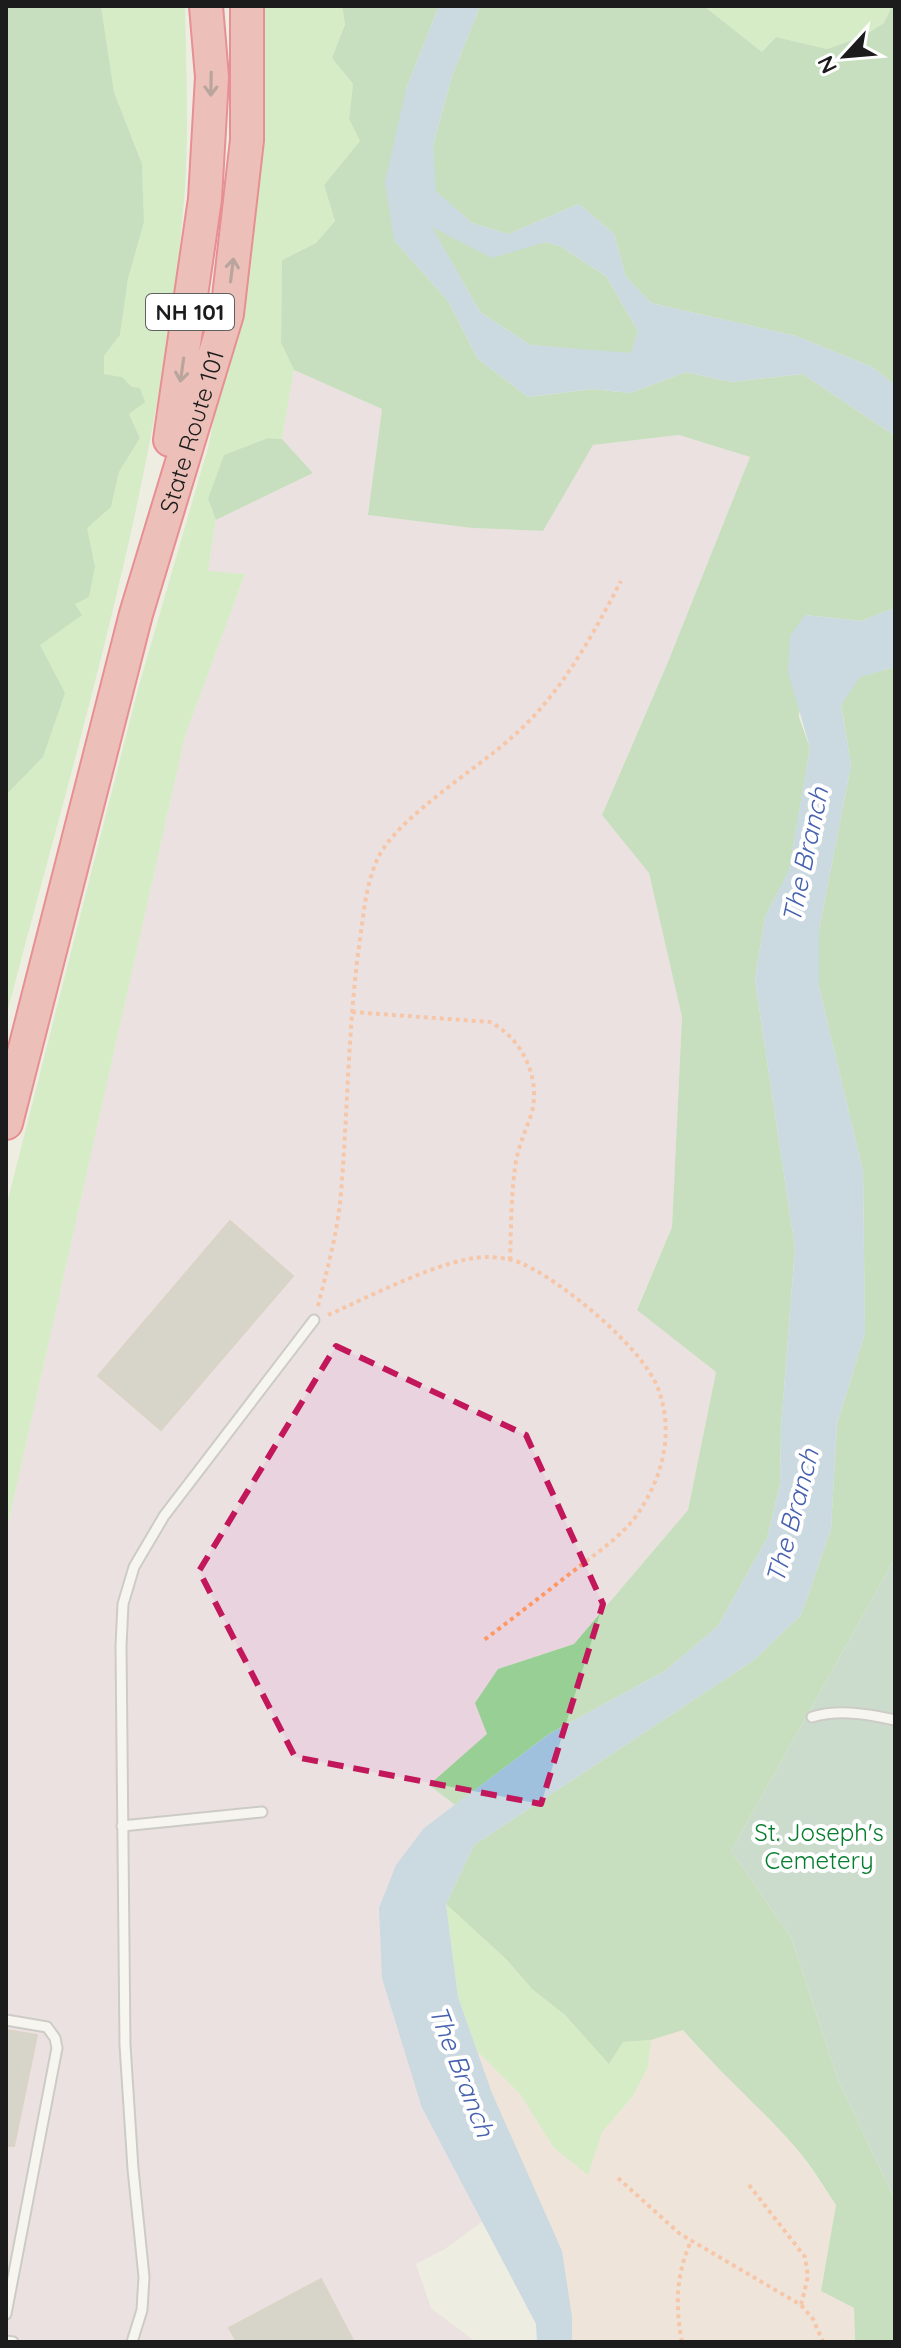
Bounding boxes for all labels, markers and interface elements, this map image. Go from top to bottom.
north arrow [805,16,885,96]
text: N [811,51,843,78]
one-way arrow [203,70,219,97]
one-way arrow [225,257,240,284]
road number: NH 101 [146,294,234,330]
street label: State Route 101 [153,346,230,517]
one-way arrow [174,357,189,382]
water label: The Branch [775,783,836,926]
water label: The Branch [758,1444,826,1587]
park label: St. Joseph's Cemetery [754,1817,884,1875]
water label: The Branch [422,2001,503,2142]

